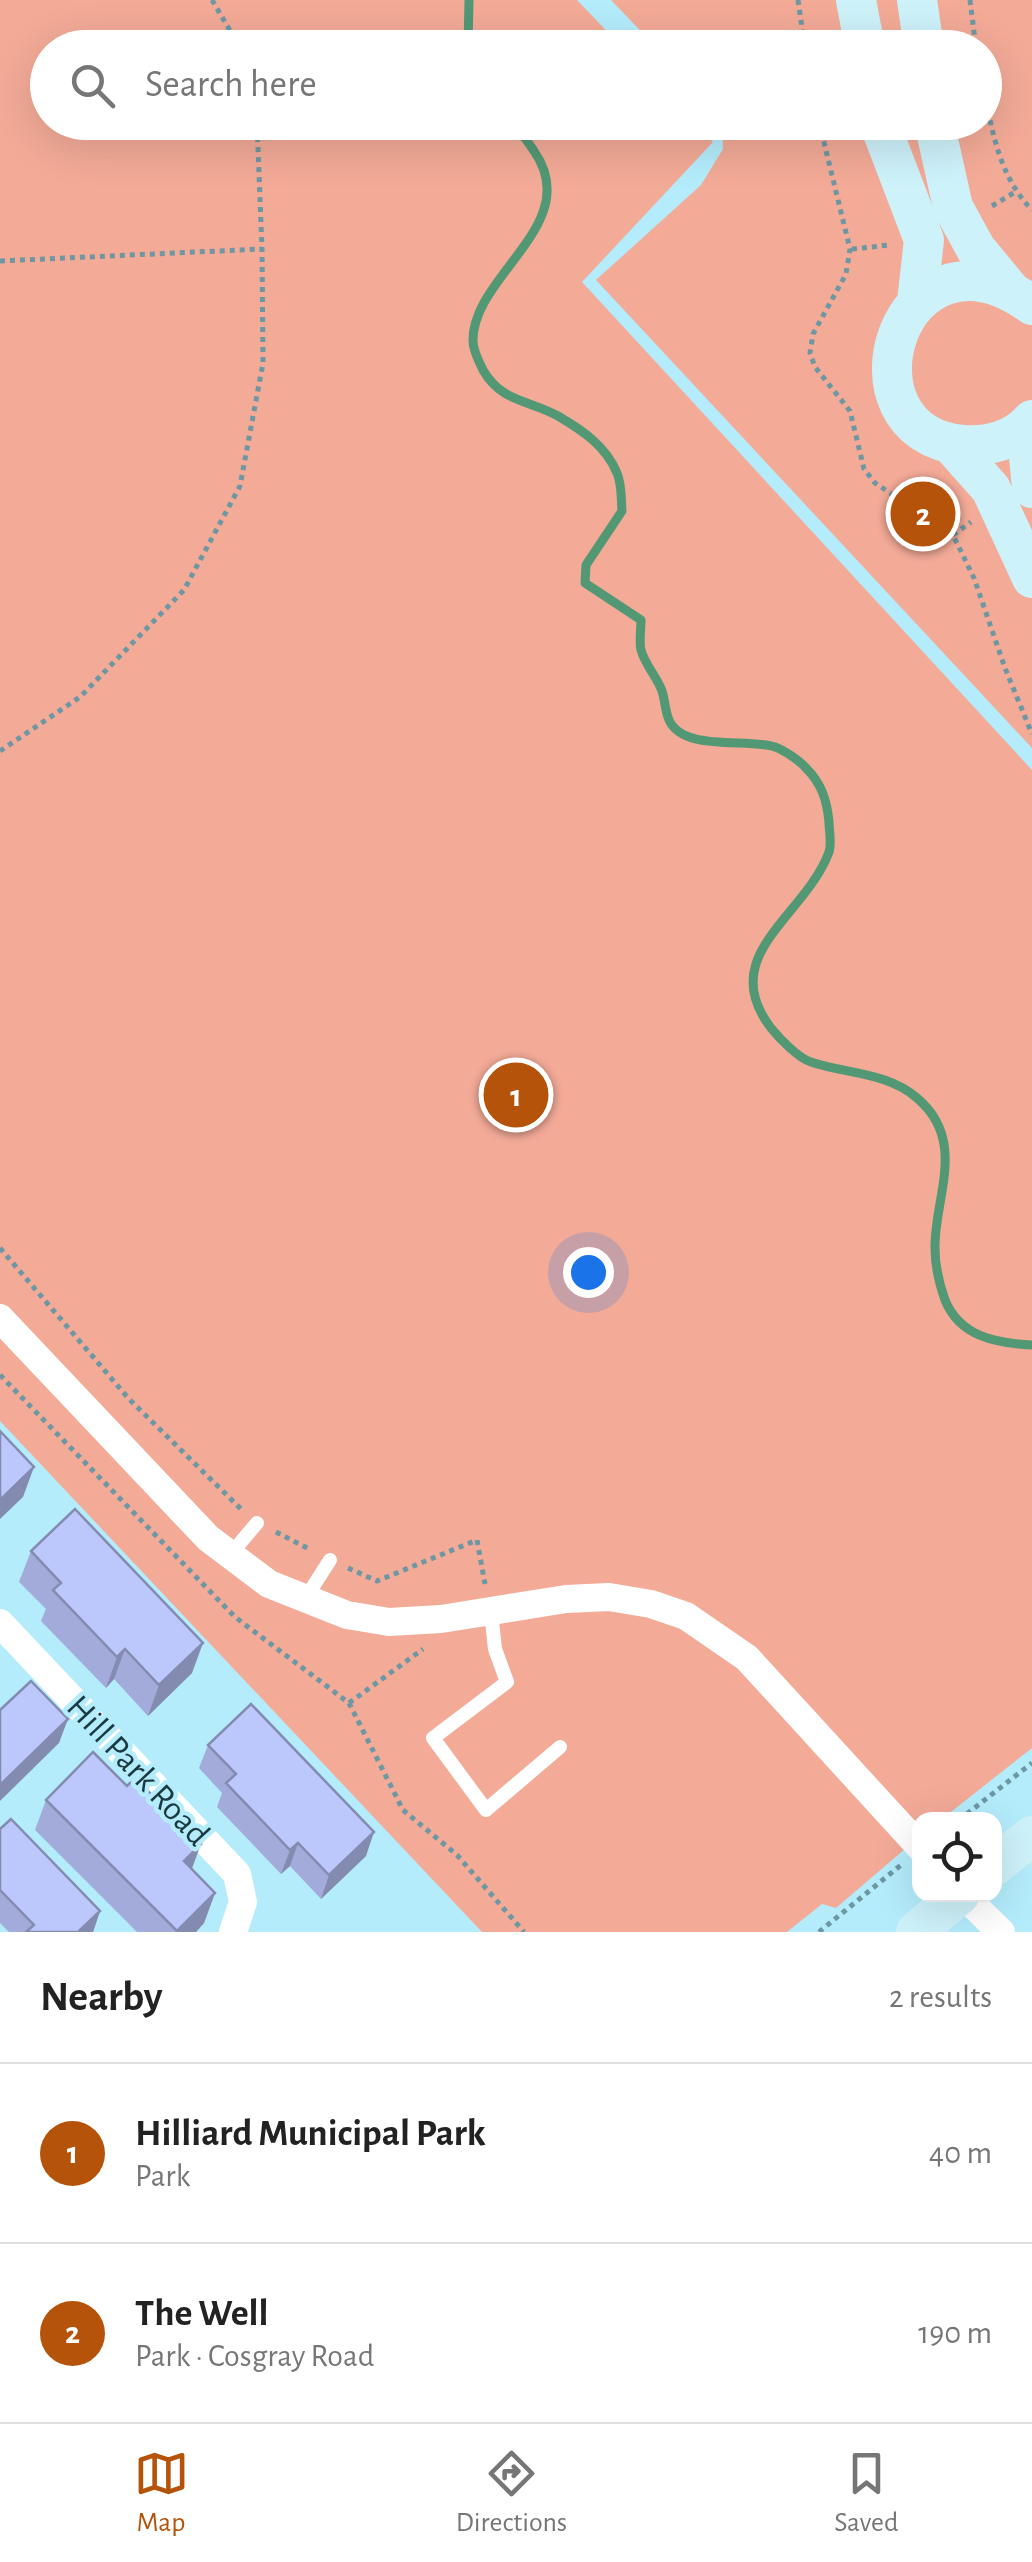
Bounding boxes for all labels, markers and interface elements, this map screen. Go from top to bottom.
search box [30,30,1002,140]
icon: search [65,58,120,113]
text: Search here [145,66,317,104]
pin: 2 [890,476,956,552]
pin: 1 [484,1058,548,1132]
your location [563,1247,614,1298]
street label: Hill Park Road [60,1689,216,1853]
map controls [912,1812,1002,1902]
button: locate [912,1812,1002,1902]
text: Nearby [40,1976,163,2018]
text: 2 results [889,1981,992,2013]
text: Hilliard Municipal Park [135,2115,486,2153]
text: 1 [67,2137,78,2169]
text: 40 m [929,2137,992,2169]
text: Park [135,2160,190,2192]
text: The Well [135,2295,269,2333]
text: 2 [65,2317,80,2349]
text: 190 m [918,2317,992,2349]
text: Park · Cosgray Road [135,2340,374,2372]
tab: Map [134,2446,189,2540]
tab: Directions [456,2446,567,2540]
tab: Saved [834,2446,898,2540]

